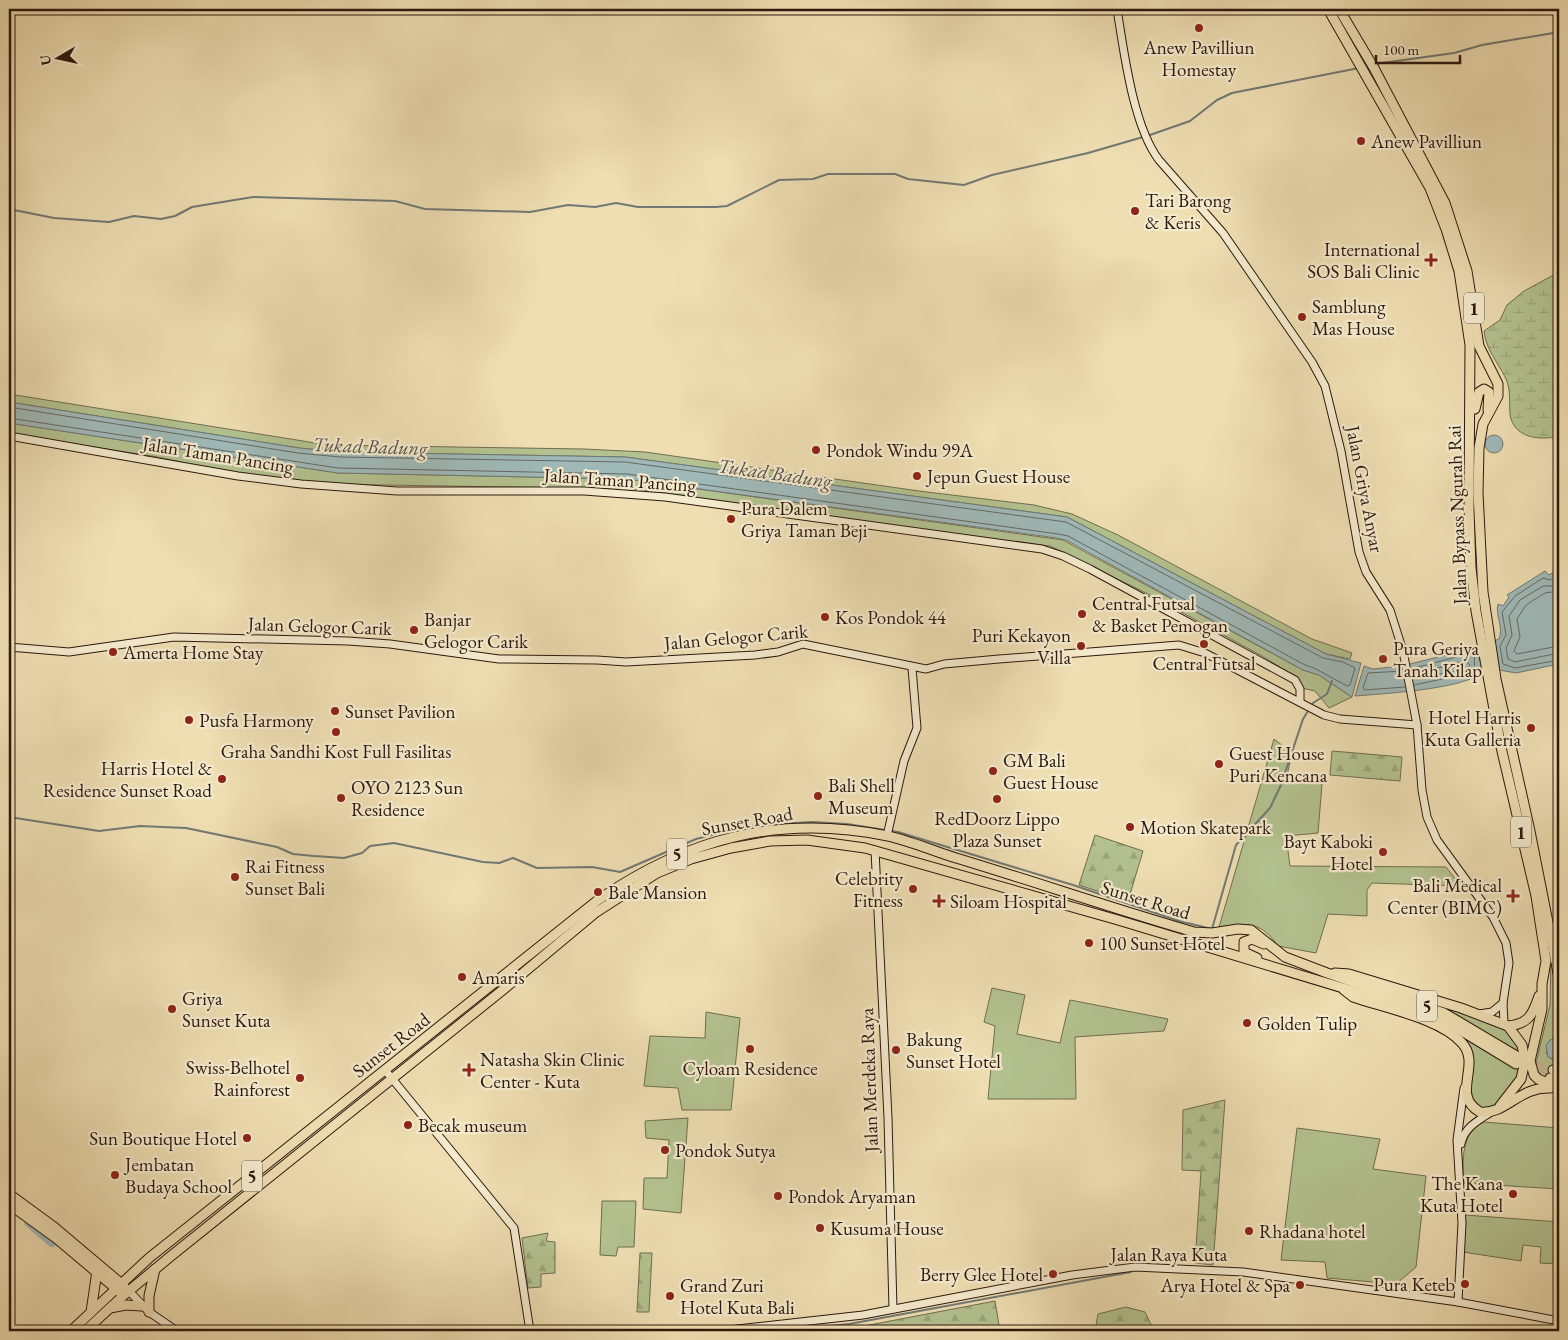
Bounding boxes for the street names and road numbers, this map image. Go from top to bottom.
road number: 1 [1464,292,1484,324]
street label: Jalan Griya Anyar [1340,421,1390,555]
street label: Jalan Bypass Ngurah Rai [1441,425,1473,607]
street label: Jalan Taman Pancing [139,430,296,479]
street label: Jalan Taman Pancing [541,462,698,498]
street label: Jalan Gelogor Carik [246,611,393,641]
street label: Jalan Gelogor Carik [661,618,810,656]
street label: Sunset Road [700,801,795,841]
road number: 1 [1511,816,1531,848]
road number: 5 [667,839,687,870]
street label: Sunset Road [1098,875,1194,926]
road number: 5 [1417,990,1437,1021]
street label: Sunset Road [347,1007,435,1083]
street label: Jalan Merdeka Raya [854,1007,884,1155]
road number: 5 [242,1160,262,1192]
street label: Jalan Raya Kuta [1109,1242,1228,1267]

